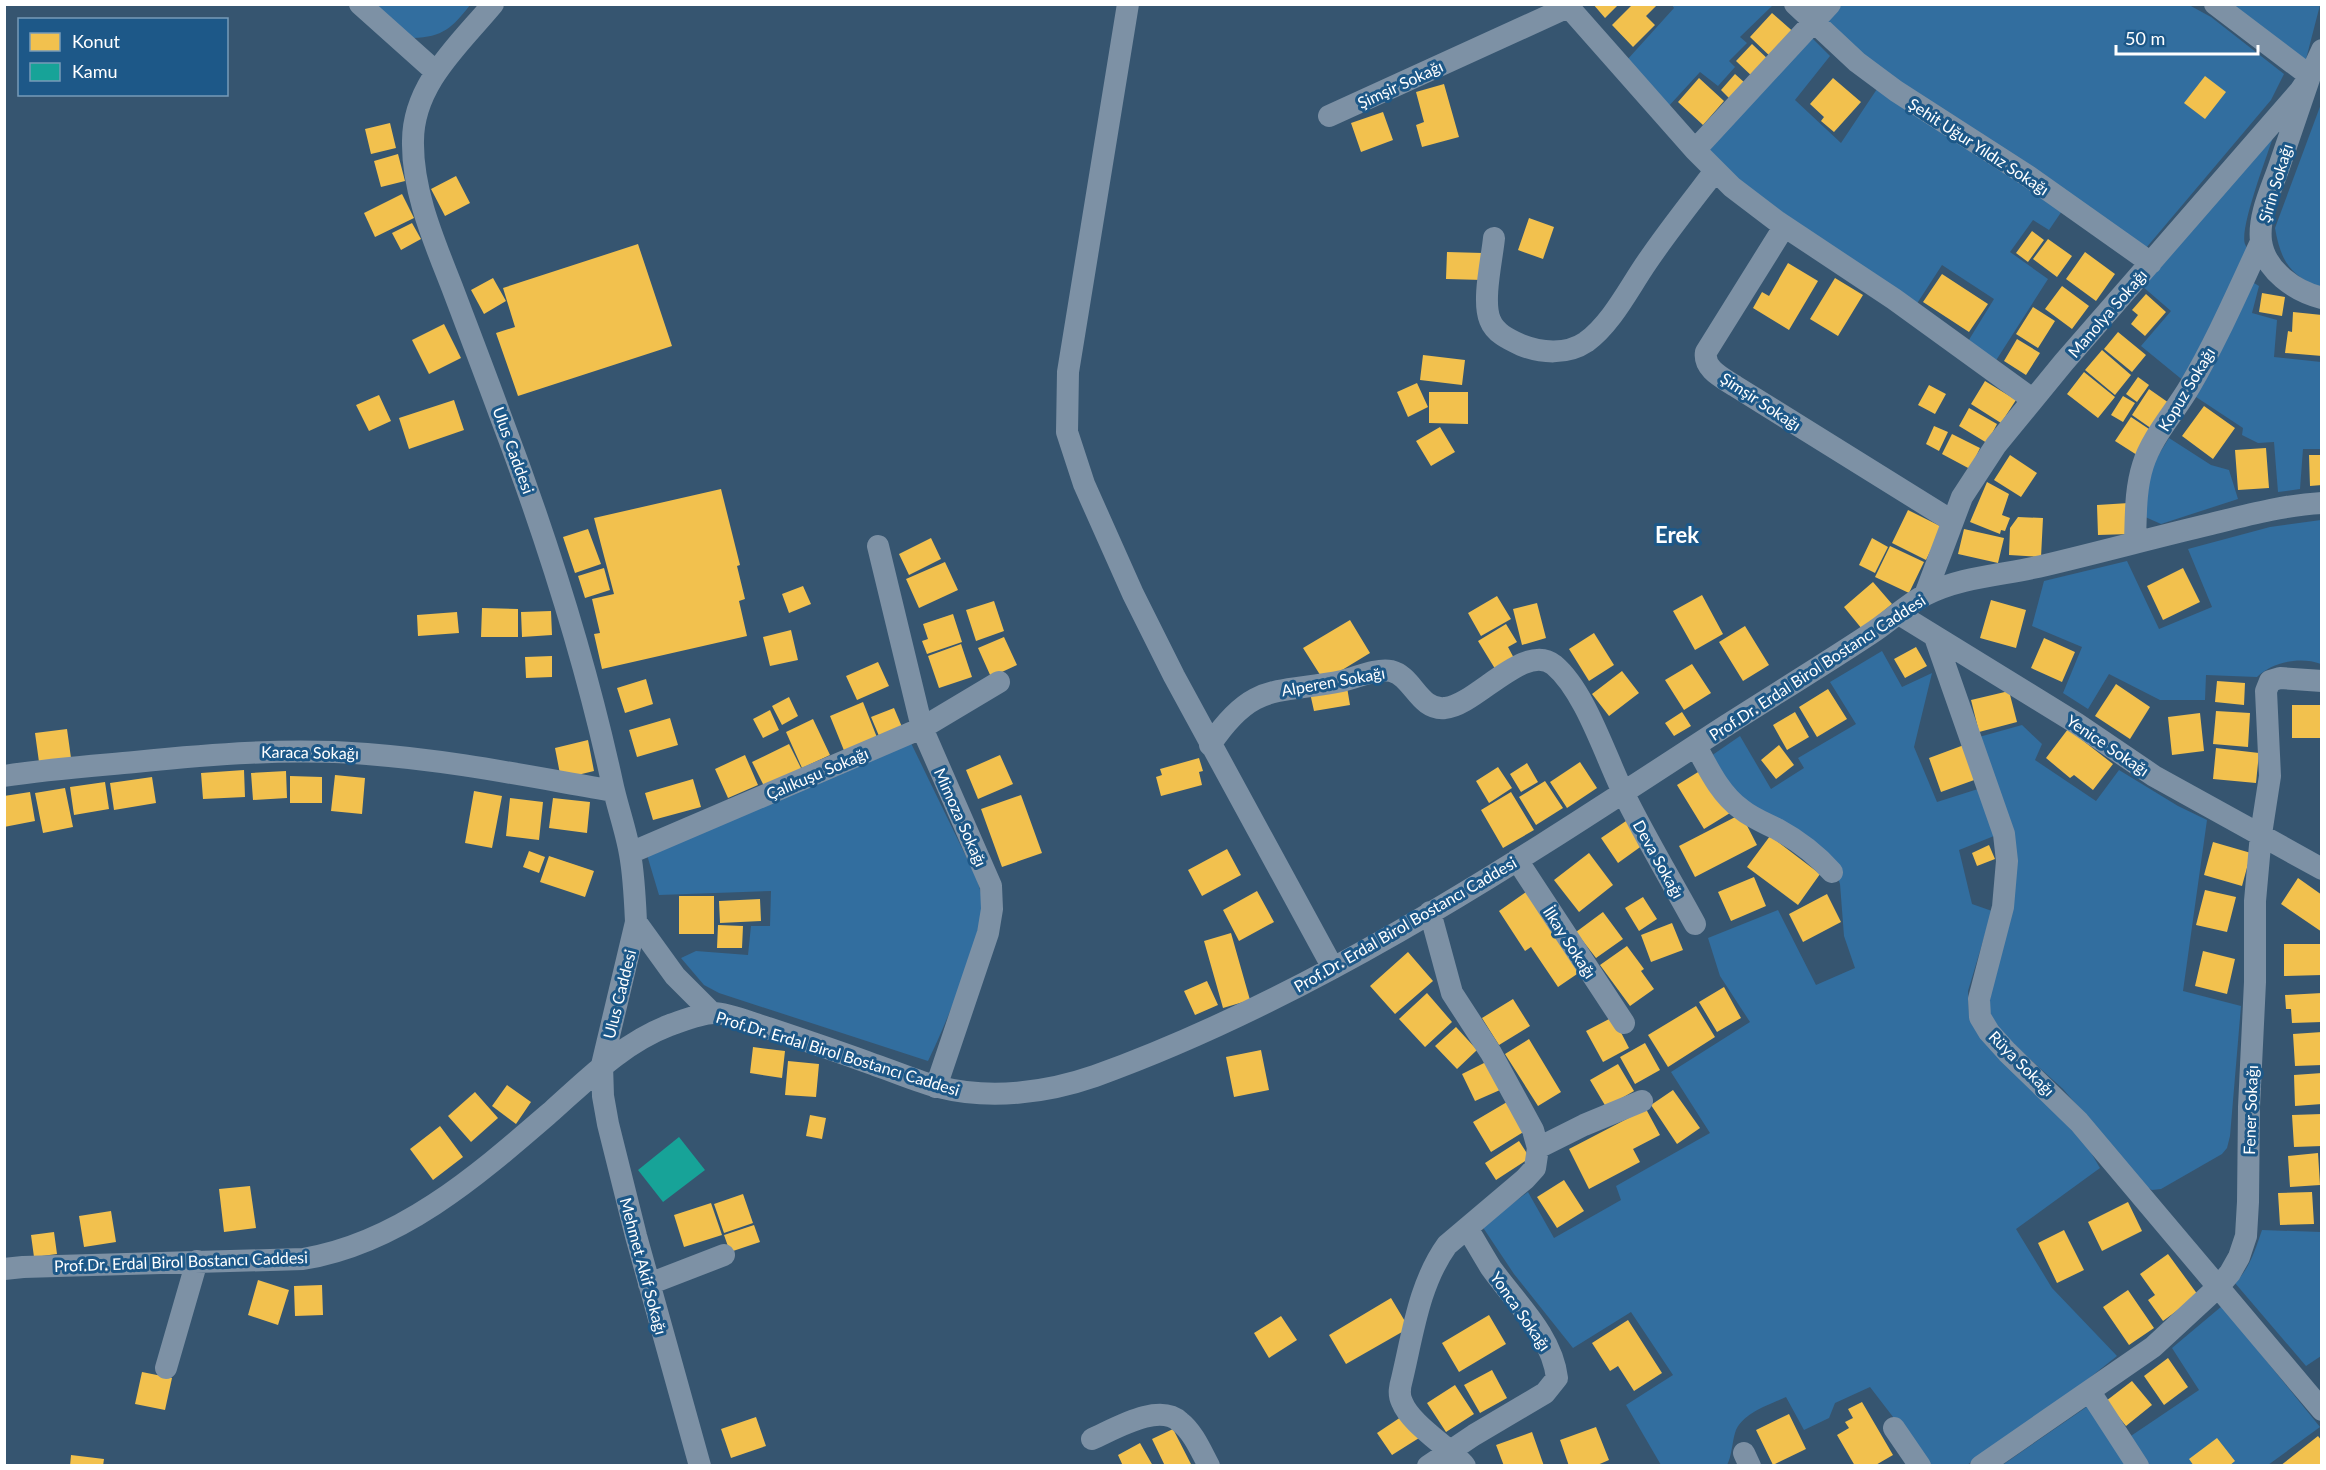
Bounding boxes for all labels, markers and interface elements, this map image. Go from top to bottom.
legend [18,18,228,96]
scale bar [2116,18,2258,56]
text: 50 m [2125,27,2165,49]
text: Konut [72,30,121,52]
street label: Şimşir Sokağı [1354,56,1446,112]
text: Kamu [72,60,118,82]
street label: Şehit Uğur Yıldız Sokağı [1905,93,2053,199]
street label: Şirin Sokağı [2254,141,2296,225]
street label: Manolya Sokağı [2064,265,2150,361]
street label: Kopuz Sokağı [2154,344,2218,434]
street label: Şimşir Sokağı [1717,368,1805,434]
street label: Ulus Caddesi [489,404,539,496]
district label: Erek [1655,521,1699,548]
street label: Prof.Dr. Erdal Birol Bostancı Caddesi [1705,590,1929,744]
street label: Alperen Sokağı [1280,663,1386,699]
street label: Yenice Sokağı [2063,710,2153,780]
street label: Karaca Sokağı [261,742,359,762]
street label: Çalıkuşu Sokağı [763,743,871,803]
street label: Mimoza Sokağı [931,765,991,869]
street label: Deva Sokağı [1630,817,1688,901]
street label: Prof.Dr. Erdal Birol Bostancı Caddesi [1290,852,1520,996]
street label: İlkay Sokağı [1540,902,1600,982]
street label: Ulus Caddesi [599,948,639,1040]
street label: Prof.Dr. Erdal Birol Bostancı Caddesi [714,1007,962,1099]
street label: Rüya Sokağı [1985,1026,2059,1100]
street label: Fener Sokağı [2239,1065,2261,1155]
street label: Mehmet Akif Sokağı [617,1195,671,1337]
street label: Prof.Dr. Erdal Birol Bostancı Caddesi [54,1247,308,1275]
street label: Yonca Sokağı [1487,1268,1555,1354]

